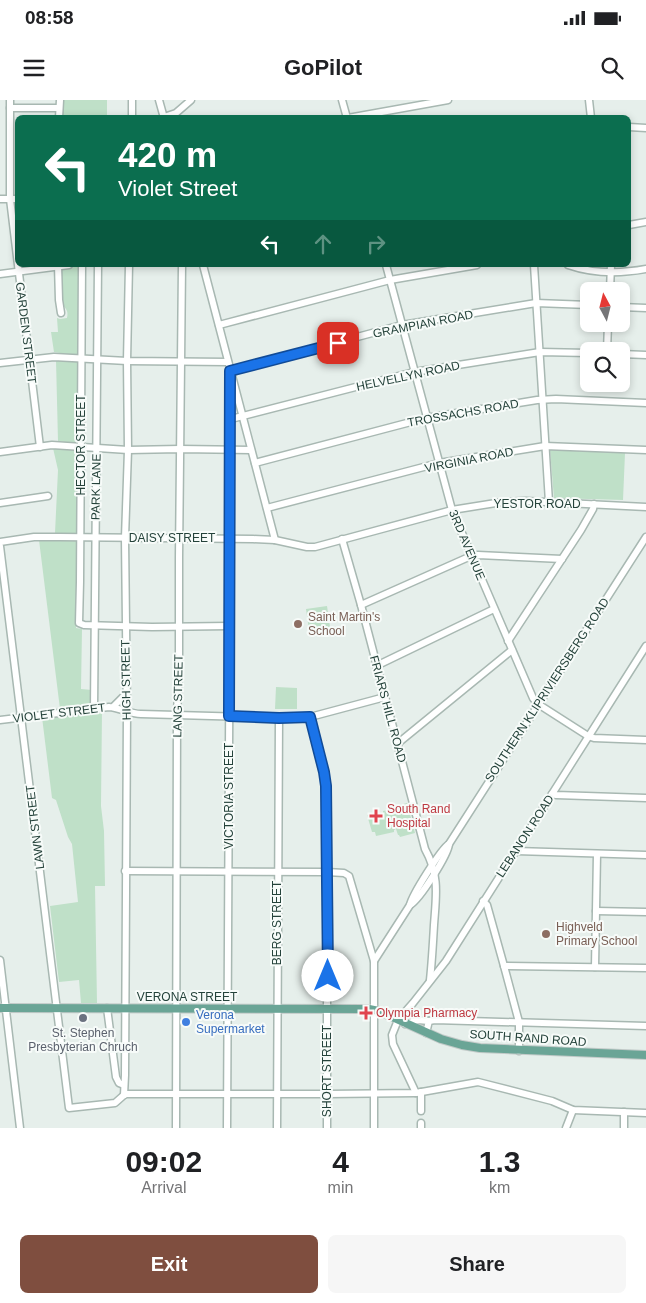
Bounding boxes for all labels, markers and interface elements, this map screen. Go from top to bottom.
text: 08:58 [25,7,74,28]
icon: menu [20,54,48,82]
icon: search [598,54,626,82]
text: GoPilot [284,55,362,80]
icon: left [35,135,100,200]
text: 420 m [118,135,217,174]
text: Violet Street [118,176,237,201]
icon: left [256,230,284,258]
icon: ahead [309,230,337,258]
icon: right [362,230,390,258]
street label: GARDEN STREET [13,282,39,385]
north arrow [580,282,630,332]
map controls [580,282,630,392]
street label: GRAMPIAN ROAD [372,307,475,341]
pin [317,322,359,364]
icon: arrive [324,329,352,357]
button: search [580,342,630,392]
street label: HELVELLYN ROAD [355,358,461,394]
street label: HECTOR STREET [74,394,88,496]
street label: TROSSACHS ROAD [406,396,520,430]
street label: VIRGINIA ROAD [423,444,515,475]
street label: PARK LANE [88,454,104,520]
street label: YESTOR ROAD [493,497,581,511]
street label: 3RD AVENUE [446,508,488,582]
street label: DAISY STREET [129,531,216,545]
street label: SOUTHERN KLIPRIVIERSBERG ROAD [482,595,612,785]
place label: Saint Martin's School [308,610,380,638]
marker: Saint Martin's School [292,618,304,630]
street label: HIGH STREET [118,639,134,720]
street label: LANG STREET [170,654,186,738]
street label: FRIARS HILL ROAD [367,654,409,764]
street label: VIOLET STREET [12,700,107,726]
street label: VICTORIA STREET [222,742,236,849]
street label: LAWN STREET [23,783,47,870]
street label: LEBANON ROAD [493,792,557,880]
place label: South Rand Hospital [387,802,450,830]
marker: South Rand Hospital [369,809,383,823]
street label: BERG STREET [270,880,284,965]
place label: Highveld Primary School [556,920,637,948]
marker: Highveld Primary School [540,928,552,940]
position arrow [301,949,353,1001]
street label: VERONA STREET [137,990,238,1004]
place label: Olympia Pharmacy [376,1006,477,1020]
marker: Olympia Pharmacy [360,1007,372,1019]
place label: Verona Supermarket [196,1008,265,1036]
marker: St. Stephen Presbyterian Chruch [77,1012,89,1024]
marker: Verona Supermarket [180,1016,192,1028]
street label: SHORT STREET [320,1024,334,1117]
place label: St. Stephen Presbyterian Chruch [28,1026,138,1054]
street label: SOUTH RAND ROAD [469,1027,587,1049]
text: 09:02 [125,1145,202,1178]
text: 4 [332,1145,349,1178]
text: 1.3 [479,1145,521,1178]
text: Arrival [141,1179,186,1196]
text: min [328,1179,353,1196]
text: km [489,1179,510,1196]
button: Exit [20,1235,318,1293]
button: Share [328,1235,626,1293]

